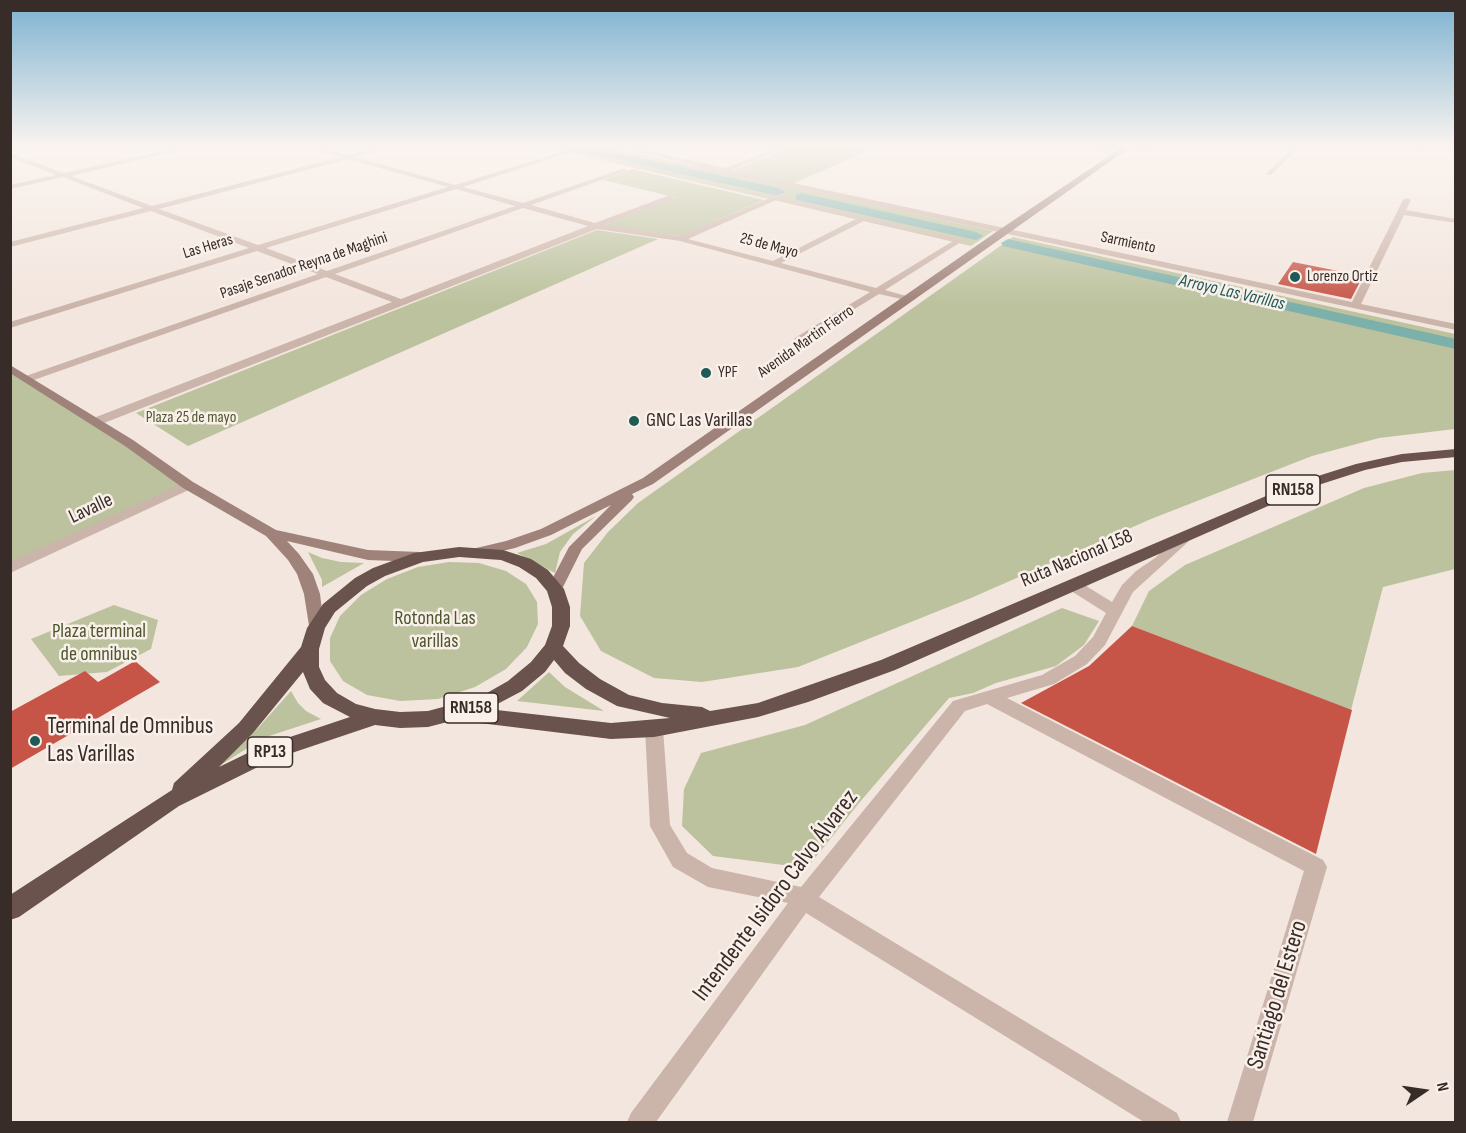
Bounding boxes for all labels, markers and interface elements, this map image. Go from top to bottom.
street label: Pasaje Senador Reyna de Maghini [218,228,390,304]
street label: Sarmiento [1099,228,1157,258]
street label: 25 de Mayo [738,229,800,263]
street label: Las Heras [181,230,235,264]
place label: Lorenzo Ortiz [1307,267,1378,287]
water label: Arroyo Las Varillas [1177,270,1287,316]
marker: Lorenzo Ortiz [1288,270,1302,284]
street label: Avenida Martin Fierro [754,302,858,382]
place label: YPF [718,363,738,383]
marker: YPF [699,366,713,380]
park label: Plaza 25 de mayo [146,408,236,428]
place label: GNC Las Varillas [646,409,752,433]
marker: GNC Las Varillas [627,414,641,428]
road number: RN158 [1266,475,1320,505]
street label: Lavalle [65,488,117,530]
street label: Ruta Nacional 158 [1017,525,1137,593]
park label: Rotonda Las varillas [394,607,476,654]
park label: Plaza terminal de omnibus [52,620,146,667]
road number: RN158 [444,693,498,723]
place label: Terminal de Omnibus Las Varillas [47,713,213,769]
marker: Terminal de Omnibus Las Varillas [28,734,42,748]
road number: RP13 [248,737,292,767]
street label: Intendente Isidoro Calvo Álvarez [687,785,865,1007]
street label: Santiago del Estero [1242,917,1314,1073]
north arrow [1394,1061,1454,1121]
text: N [1432,1081,1452,1093]

